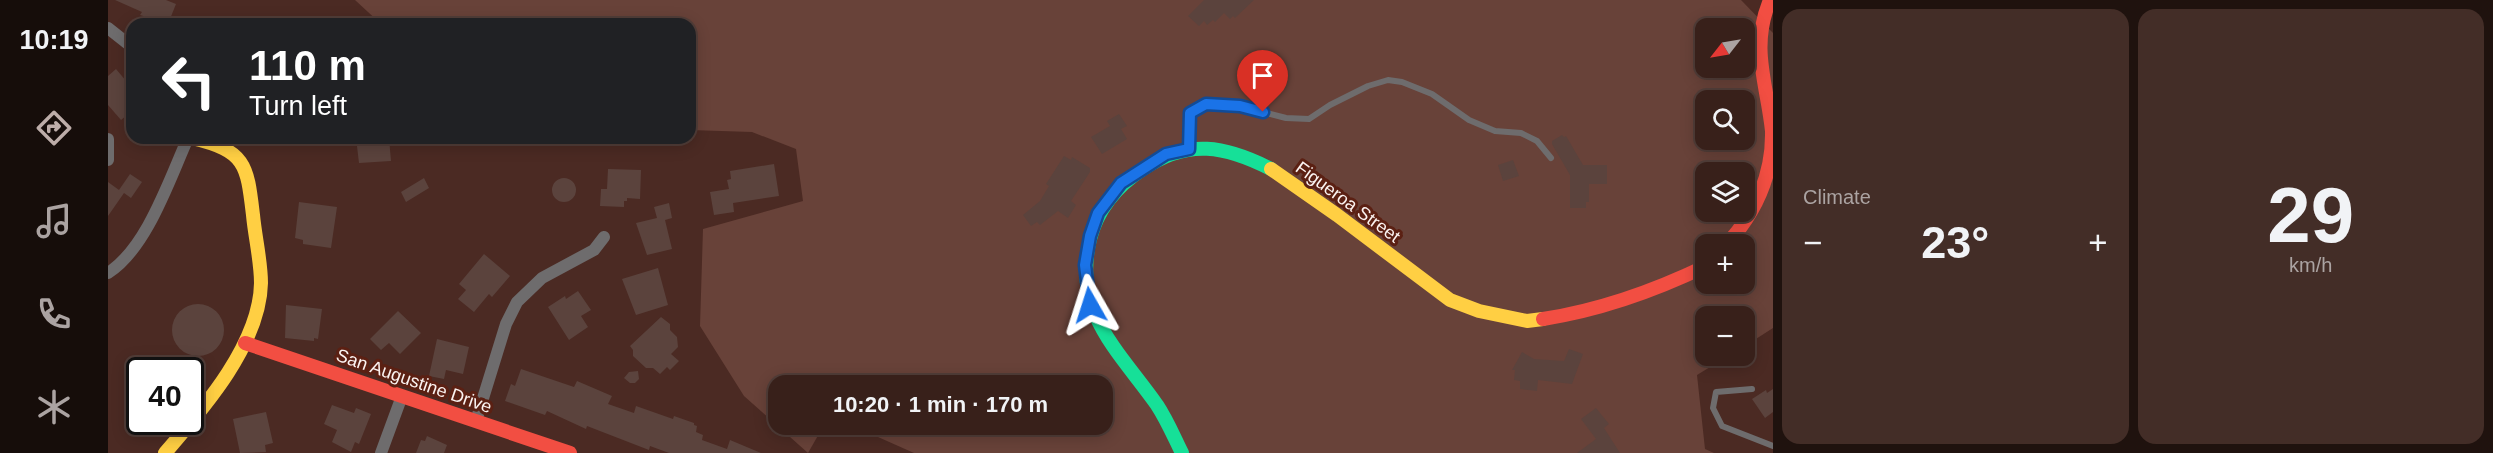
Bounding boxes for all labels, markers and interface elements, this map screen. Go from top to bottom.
north arrow [1695,18,1755,78]
map controls [1695,18,1755,366]
text: 10:19 [19,25,89,55]
icon: left [150,42,228,120]
text: 110 m [249,42,366,89]
pin [1237,50,1288,112]
icon: arrive [1246,59,1279,92]
button: search [1695,90,1755,150]
text: Turn left [249,91,347,121]
icon: directions [33,107,75,149]
street label: Figueroa Street [1292,157,1404,247]
button: layers [1695,162,1755,222]
text: 29 [2267,171,2354,259]
text: Climate [1803,186,1871,208]
icon: music [33,200,75,242]
text: 23° [1921,217,1989,268]
text: − [1803,224,1822,261]
text: + [2088,224,2108,261]
button: + [1695,234,1755,294]
text: km/h [2289,254,2332,276]
position arrow [1058,273,1122,337]
icon: phone [33,293,75,335]
button: − [1695,306,1755,366]
street label: San Augustine Drive [334,345,494,417]
speed limit sign: 40 [126,357,204,435]
icon: climate [33,386,75,428]
text: 10:20 · 1 min · 170 m [833,392,1048,417]

